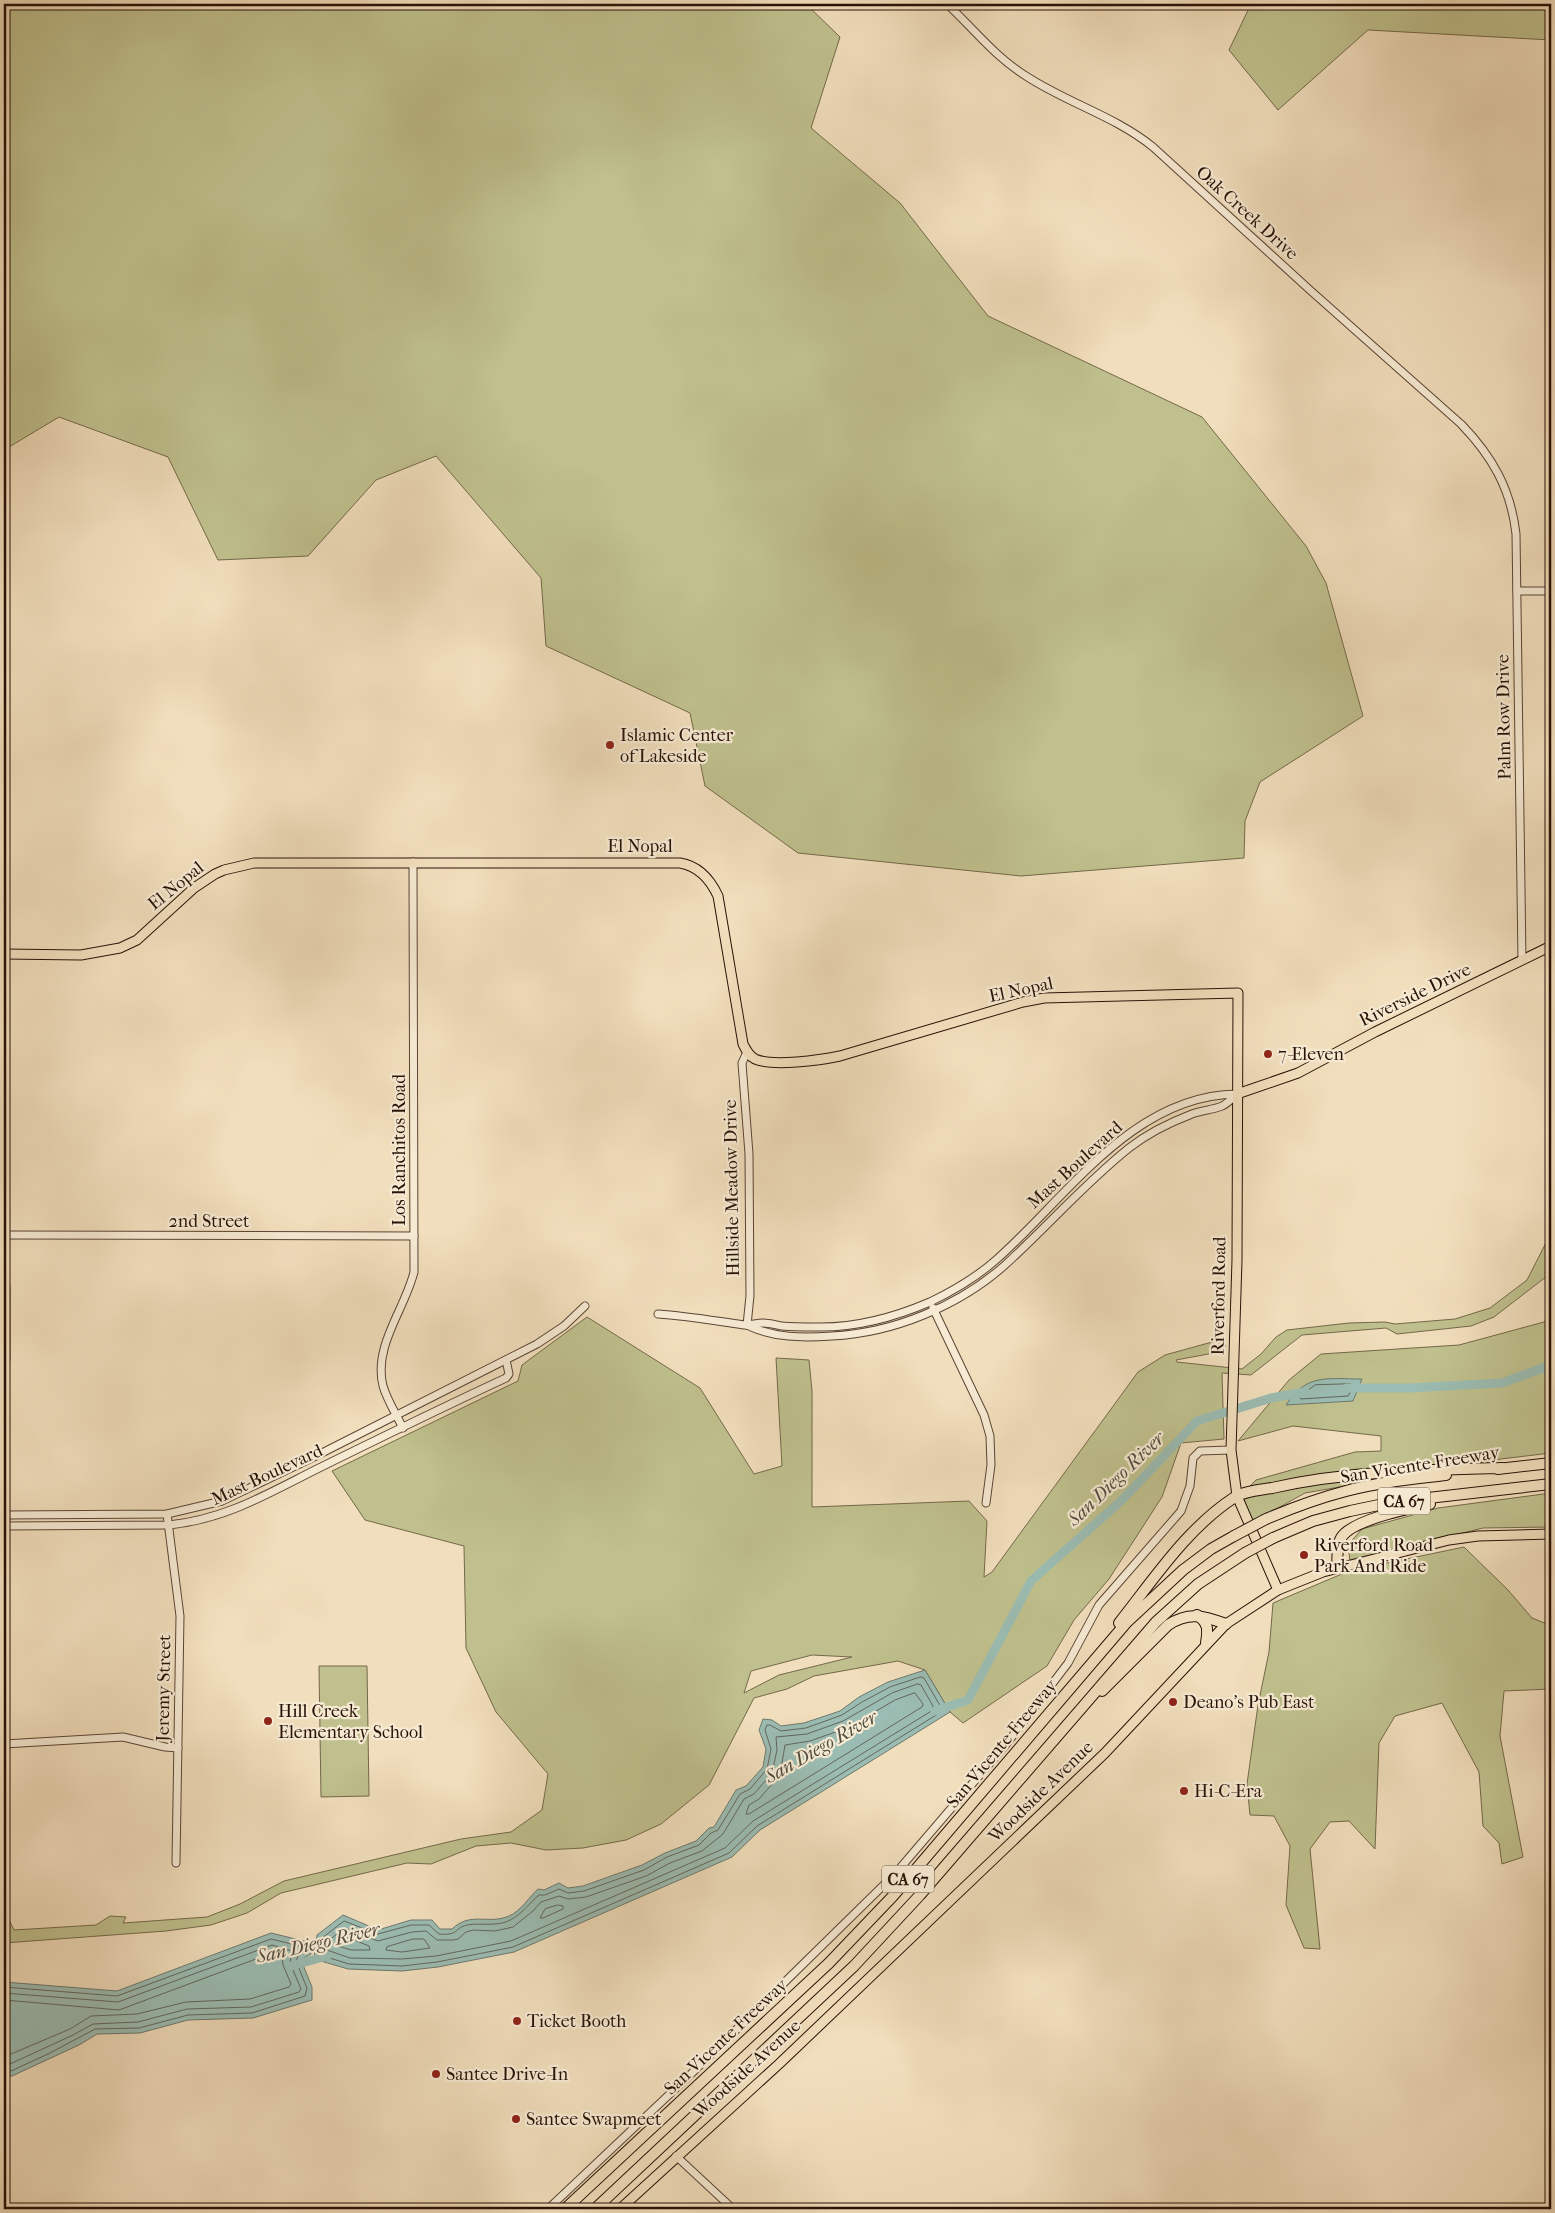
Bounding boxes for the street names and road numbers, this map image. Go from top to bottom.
street label: Oak Creek Drive [1192,162,1302,264]
street label: Palm Row Drive [1492,654,1516,780]
street label: El Nopal [607,836,673,857]
street label: El Nopal [144,857,208,915]
street label: Riverside Drive [1356,959,1474,1031]
street label: El Nopal [987,973,1055,1007]
street label: Los Ranchitos Road [389,1074,410,1226]
street label: Hillside Meadow Drive [720,1099,744,1277]
street label: Mast Boulevard [1023,1117,1127,1213]
street label: 2nd Street [169,1211,250,1232]
street label: Riverford Road [1207,1236,1231,1356]
street label: Mast Boulevard [208,1440,326,1510]
street label: San Vicente Freeway [1339,1442,1502,1488]
road number: CA 67 [1378,1488,1430,1514]
street label: Jeremy Street [153,1634,175,1744]
street label: San Vicente Freeway [942,1675,1063,1812]
street label: Woodside Avenue [984,1737,1098,1848]
road number: CA 67 [882,1866,934,1892]
street label: San Vicente Freeway [660,1974,793,2100]
street label: Woodside Avenue [688,2015,805,2123]

